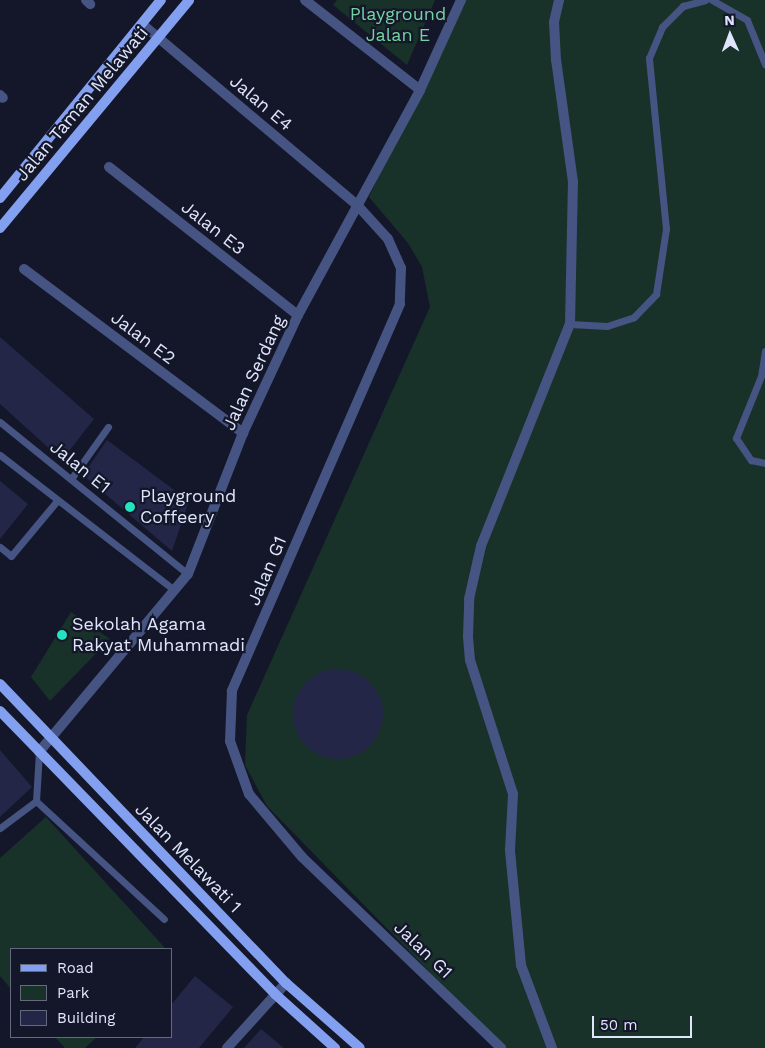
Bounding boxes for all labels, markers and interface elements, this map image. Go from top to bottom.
park label: Playground Jalan E [350,4,446,46]
north arrow [705,10,755,60]
text: N [724,12,735,28]
street label: Jalan Taman Melawati [11,22,153,186]
street label: Jalan E4 [225,70,297,136]
street label: Jalan E3 [177,196,249,260]
street label: Jalan E2 [107,307,179,369]
street label: Jalan Serdang [218,312,290,434]
street label: Jalan E1 [45,436,115,498]
place label: Playground Coffeery [140,486,236,528]
marker: Playground Coffeery [124,501,136,513]
street label: Jalan G1 [243,533,291,609]
place label: Sekolah Agama Rakyat Muhammadi [72,614,245,656]
marker: Sekolah Agama Rakyat Muhammadi [56,629,68,641]
street label: Jalan Melawati 1 [130,799,246,917]
street label: Jalan G1 [389,917,457,983]
legend [10,948,172,1038]
text: Road [57,959,94,977]
text: Park [57,984,89,1002]
scale bar [595,1006,695,1038]
text: Building [57,1009,115,1027]
text: 50 m [600,1016,637,1034]

